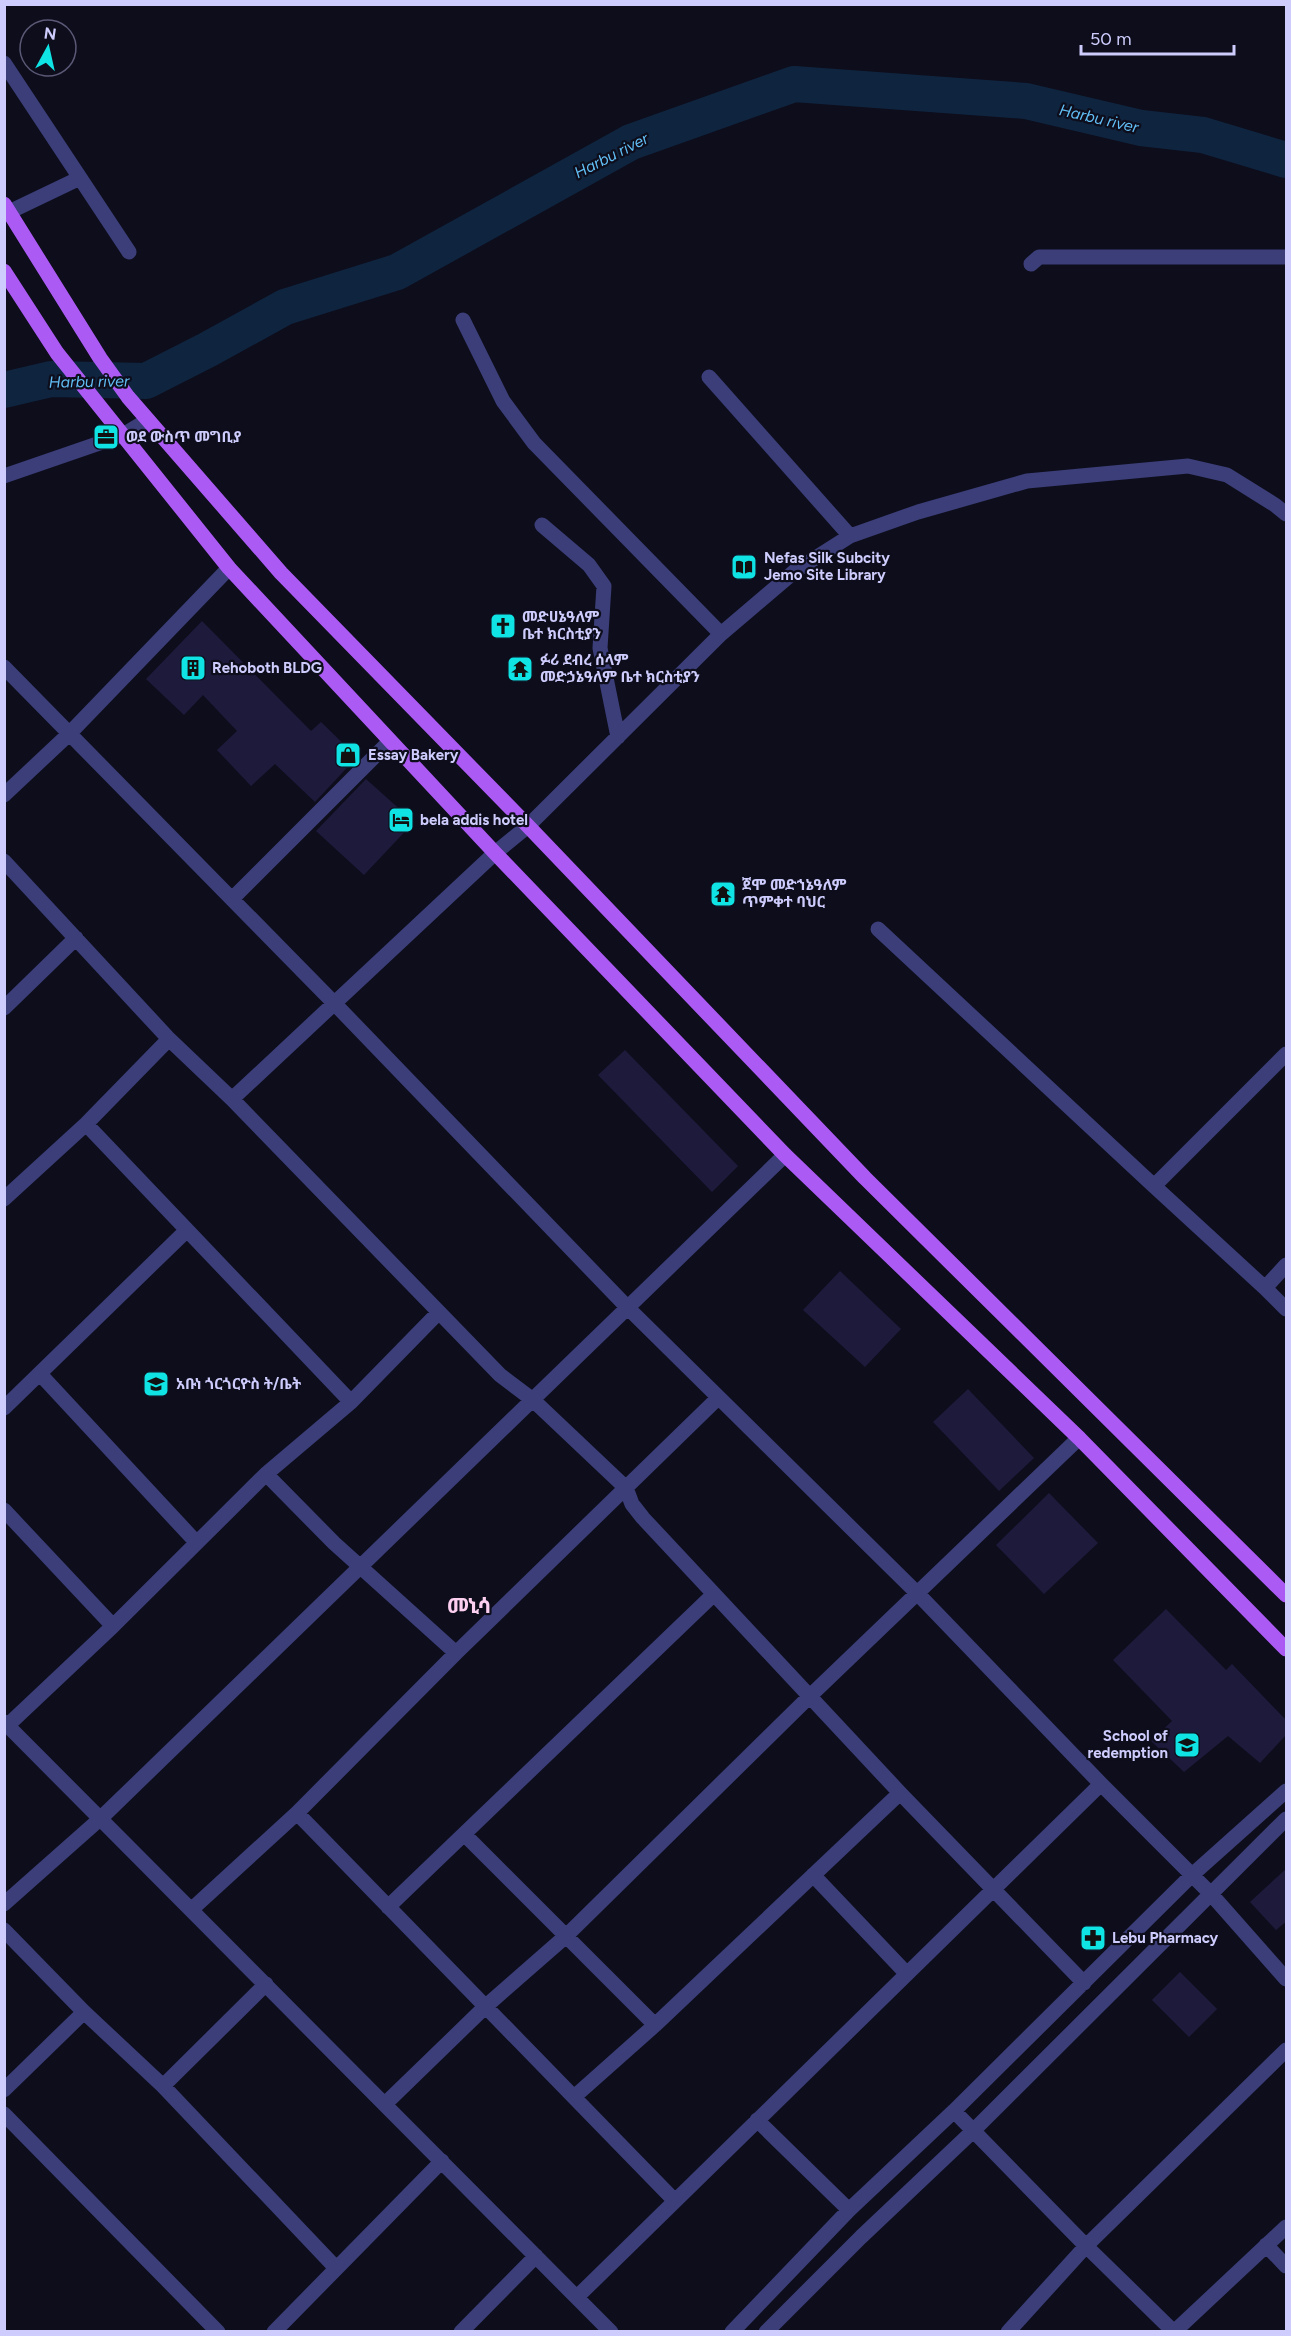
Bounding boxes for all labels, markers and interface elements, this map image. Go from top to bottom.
north arrow [18,18,78,78]
scale bar [1081,18,1234,56]
text: N [43,23,57,44]
text: 50 m [1090,28,1132,50]
water label: Harbu river [1057,100,1141,137]
water label: Harbu river [571,128,652,182]
water label: Harbu river [49,371,130,392]
office icon: ወደ ውስጥ መግቢያ [91,422,121,452]
place label: ወደ ውስጥ መግቢያ [126,428,241,446]
place label: Nefas Silk Subcity Jemo Site Library [764,549,890,584]
library icon: Nefas Silk Subcity Jemo Site Library [729,552,759,582]
place label: መድሀኔዓለም ቤተ ክርስቲያን [522,608,601,643]
church icon: መድሀኔዓለም ቤተ ክርስቲያን [488,611,518,641]
place label: ፉሪ ደብረ ሰላም መድኃኔዓለም ቤተ ክርስቲያን [540,651,700,686]
building icon: Rehoboth BLDG [178,653,208,683]
temple icon: ፉሪ ደብረ ሰላም መድኃኔዓለም ቤተ ክርስቲያን [505,654,535,684]
place label: Rehoboth BLDG [212,659,322,677]
shop icon: Essay Bakery [333,740,363,770]
place label: Essay Bakery [368,746,459,764]
hotel icon: bela addis hotel [386,805,416,835]
place label: bela addis hotel [420,811,528,829]
place label: ጀሞ መድኀኔዓለም ጥምቀተ ባህር [742,876,847,911]
temple icon: ጀሞ መድኀኔዓለም ጥምቀተ ባህር [708,879,738,909]
school or university icon: አቡነ ጎርጎርዮስ ት/ቤት [141,1369,171,1399]
place label: አቡነ ጎርጎርዮስ ት/ቤት [176,1375,302,1393]
district label: መኒሳ [447,1593,491,1618]
place label: School of redemption [1087,1727,1168,1762]
school or university icon: School of redemption [1172,1730,1202,1760]
pharmacy icon: Lebu Pharmacy [1078,1923,1108,1953]
place label: Lebu Pharmacy [1112,1929,1219,1947]

